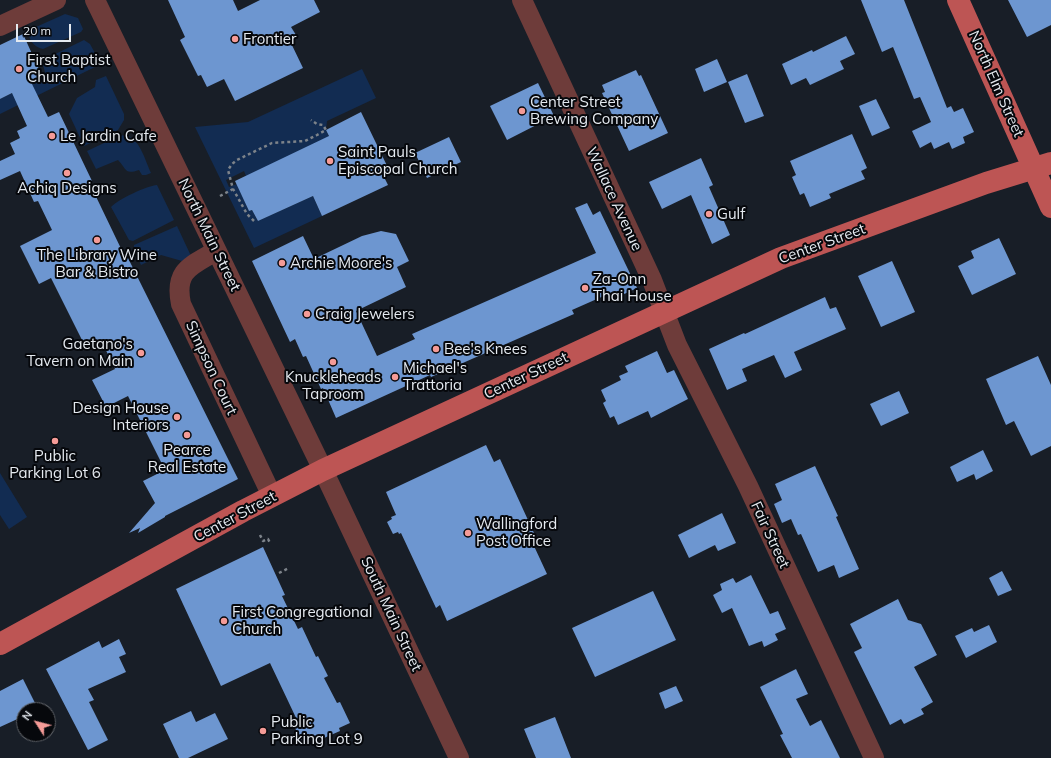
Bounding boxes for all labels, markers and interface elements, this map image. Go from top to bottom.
scale bar [18,16,73,42]
text: 20 m [23,23,51,38]
street label: North Elm Street [964,28,1028,140]
place label: Frontier [243,30,296,48]
marker: Frontier [230,34,240,44]
place label: First Baptist Church [27,51,110,86]
marker: First Baptist Church [14,64,24,74]
place label: Center Street Brewing Company [530,93,658,128]
marker: Center Street Brewing Company [517,106,527,116]
place label: Le Jardin Cafe [60,127,157,145]
marker: Le Jardin Cafe [47,131,57,141]
place label: Saint Pauls Episcopal Church [338,143,457,178]
street label: Wallace Avenue [582,144,646,254]
marker: Saint Pauls Episcopal Church [325,156,335,166]
marker: Achiq Designs [62,168,72,178]
street label: North Main Street [174,176,244,294]
place label: Achiq Designs [17,179,117,197]
place label: Gulf [717,205,745,223]
marker: Gulf [704,209,714,219]
street label: Center Street [776,220,868,268]
marker: The Library Wine Bar & Bistro [92,235,102,245]
place label: The Library Wine Bar & Bistro [37,246,157,281]
place label: Archie Moore's [290,254,392,272]
marker: Archie Moore's [277,258,287,268]
place label: Za-Onn Thai House [593,270,672,305]
marker: Za-Onn Thai House [580,283,590,293]
place label: Craig Jewelers [315,305,415,323]
marker: Craig Jewelers [302,309,312,319]
street label: Simpson Court [181,318,241,418]
place label: Gaetano's Tavern on Main [26,335,133,370]
place label: Bee's Knees [444,340,527,358]
marker: Bee's Knees [431,344,441,354]
marker: Gaetano's Tavern on Main [136,348,146,358]
street label: Center Street [481,349,571,403]
marker: Knuckleheads Taproom [328,357,338,367]
place label: Michael's Trattoria [403,359,467,394]
place label: Knuckleheads Taproom [285,368,381,403]
marker: Michael's Trattoria [390,372,400,382]
place label: Design House Interiors [73,399,169,434]
marker: Design House Interiors [172,412,182,422]
marker: Pearce Real Estate [182,430,192,440]
marker: Public Parking Lot 6 [50,436,60,446]
place label: Pearce Real Estate [148,441,226,476]
place label: Public Parking Lot 6 [9,447,101,482]
street label: Center Street [191,488,279,546]
street label: Fair Street [747,499,793,571]
place label: Wallingford Post Office [476,515,557,550]
marker: Wallingford Post Office [463,528,473,538]
street label: South Main Street [357,554,425,674]
place label: First Congregational Church [232,603,372,638]
marker: First Congregational Church [219,616,229,626]
north arrow [16,702,56,742]
text: N [19,708,35,723]
place label: Public Parking Lot 9 [271,713,363,748]
marker: Public Parking Lot 9 [258,726,268,736]

